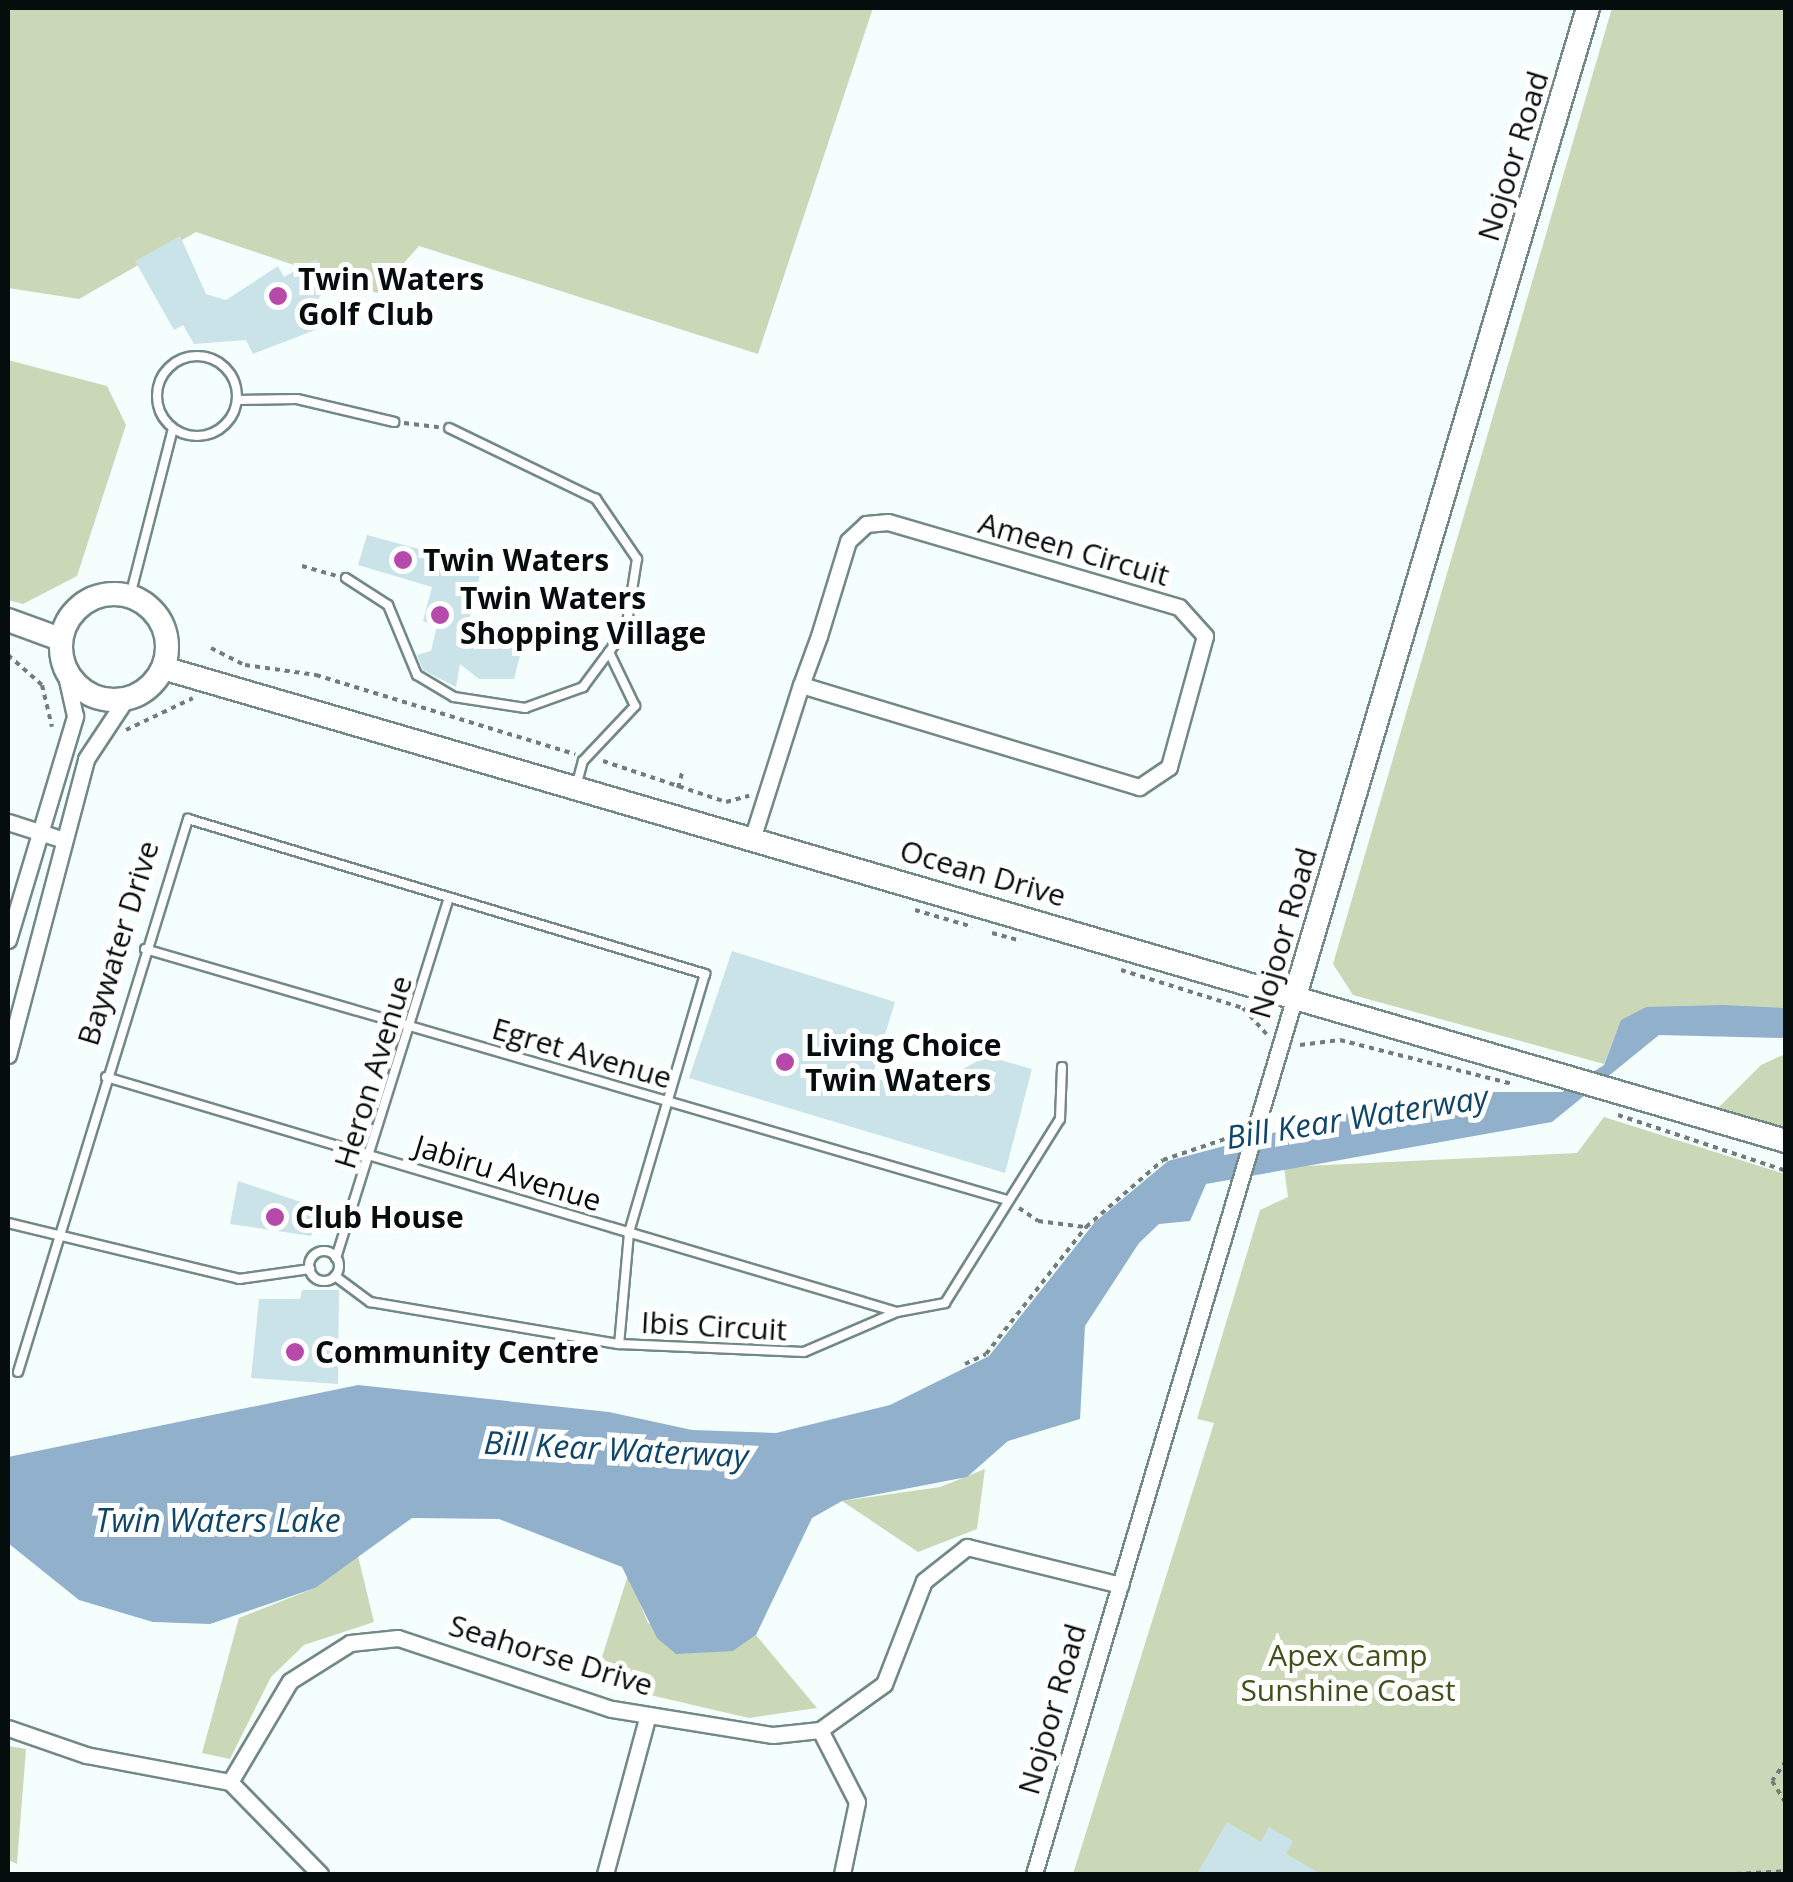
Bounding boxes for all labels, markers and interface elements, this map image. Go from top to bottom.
street label: Nojoor Road [1470,67,1556,245]
place label: Twin Waters Golf Club [298,261,484,332]
marker: Twin Waters Golf Club [267,285,289,307]
street label: Ameen Circuit [975,505,1173,593]
place label: Twin Waters [423,542,609,578]
marker: Twin Waters [392,549,414,571]
place label: Twin Waters Shopping Village [460,580,706,650]
marker: Twin Waters Shopping Village [429,604,451,626]
street label: Ocean Drive [896,832,1070,914]
street label: Baywater Drive [70,836,166,1050]
street label: Nojoor Road [1241,843,1325,1023]
street label: Heron Avenue [327,971,419,1173]
street label: Egret Avenue [488,1010,676,1096]
place label: Living Choice Twin Waters [805,1027,1001,1098]
marker: Living Choice Twin Waters [774,1051,796,1073]
water label: Bill Kear Waterway [1223,1077,1491,1157]
street label: Jabiru Avenue [410,1127,606,1219]
place label: Club House [295,1199,464,1235]
marker: Club House [264,1206,286,1228]
street label: Ibis Circuit [640,1304,788,1348]
place label: Community Centre [315,1334,599,1370]
marker: Community Centre [284,1341,306,1363]
water label: Bill Kear Waterway [483,1423,749,1475]
water label: Twin Waters Lake [95,1501,341,1539]
street label: Seahorse Drive [445,1607,657,1703]
street label: Nojoor Road [1010,1619,1094,1799]
park label: Apex Camp Sunshine Coast [1240,1637,1456,1708]

